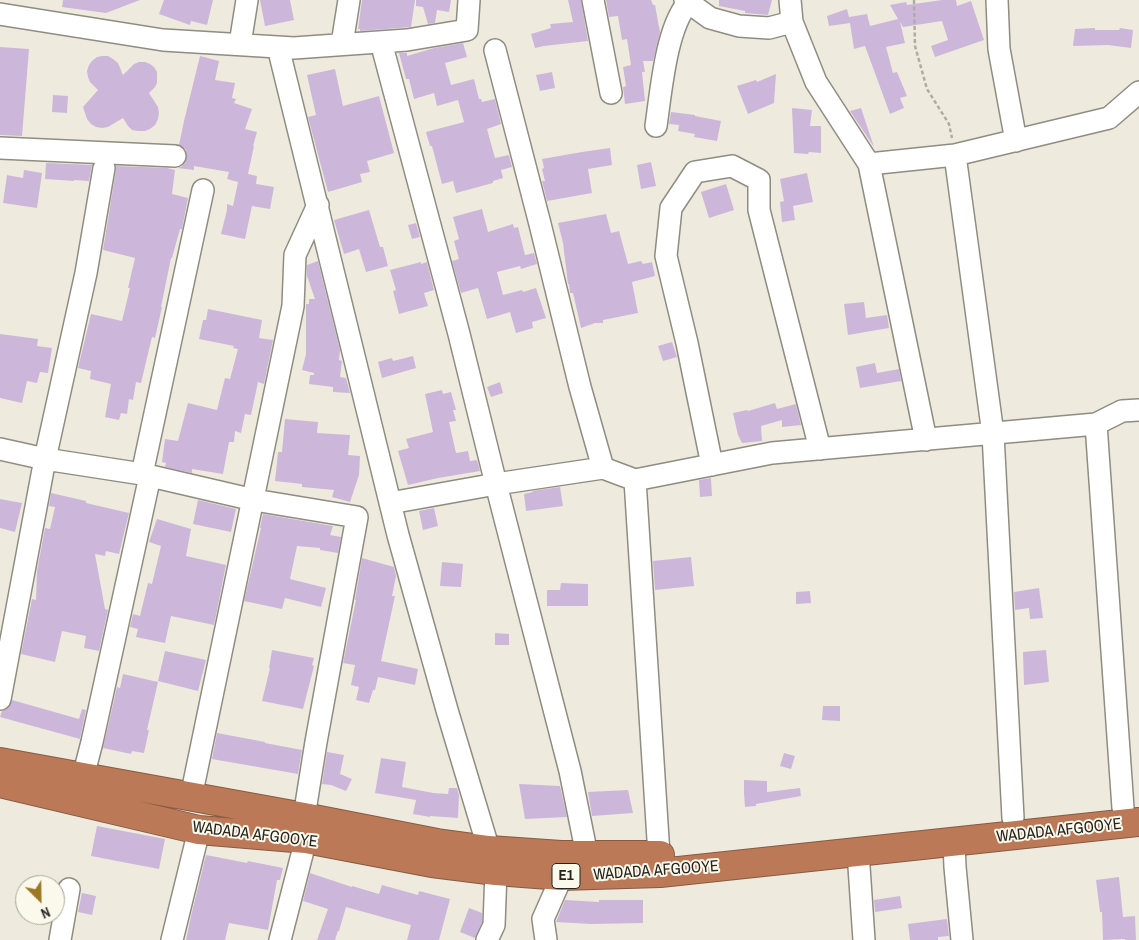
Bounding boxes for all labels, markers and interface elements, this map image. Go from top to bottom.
street label: WADADA AFGOOYE [996,815,1122,847]
street label: WADADA AFGOOYE [191,818,319,852]
street label: WADADA AFGOOYE [593,857,719,885]
road number: E1 [552,864,580,888]
north arrow [15,875,65,925]
text: N [38,903,53,923]

